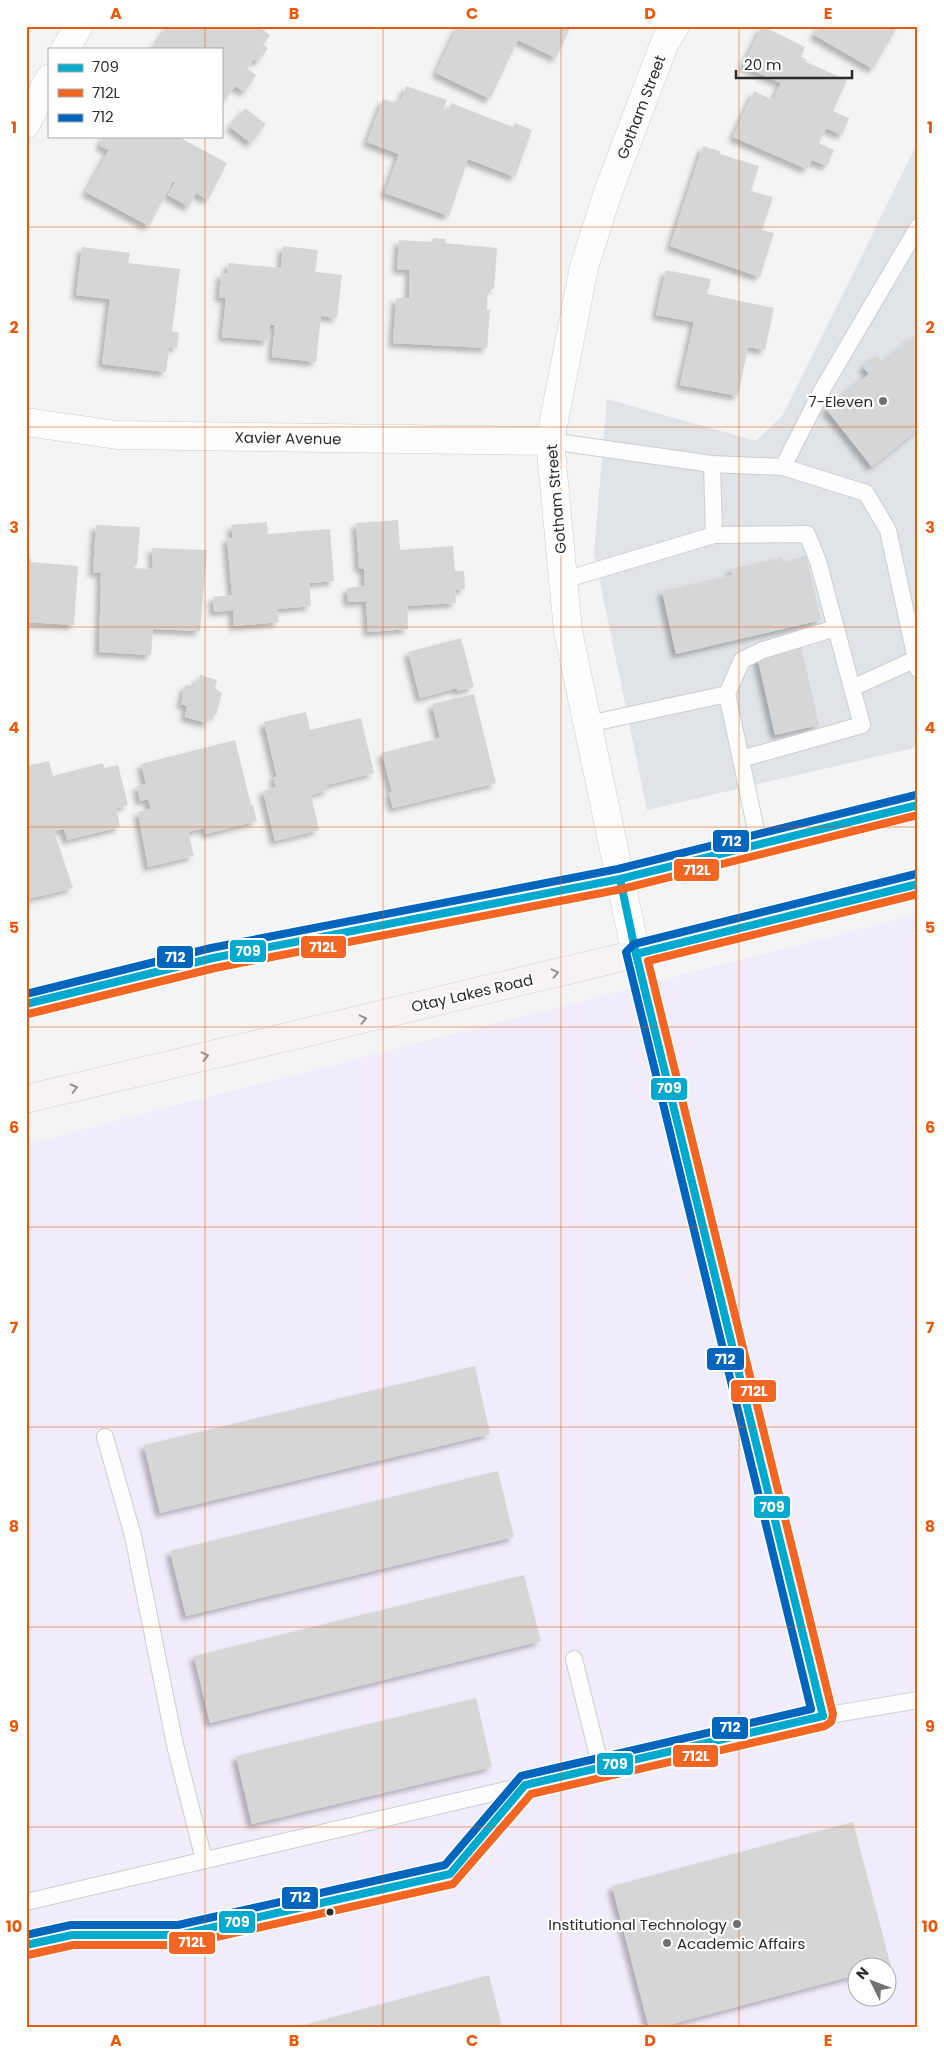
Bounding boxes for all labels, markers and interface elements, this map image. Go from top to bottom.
text: A [110,2,122,25]
text: B [289,2,299,25]
text: C [466,2,478,25]
text: D [644,2,656,25]
text: E [824,2,832,25]
legend [48,48,222,138]
scale bar [736,48,853,80]
street label: Gotham Street [612,52,670,162]
text: 20 m [744,54,782,75]
text: 709 [92,56,119,77]
text: 712L [92,82,121,103]
text: 712 [92,106,114,127]
text: 1 [11,116,17,139]
text: 1 [927,116,933,139]
text: 2 [9,316,19,339]
text: 2 [925,316,935,339]
place label: 7-Eleven [809,391,873,412]
marker: 7-Eleven [877,395,889,407]
street label: Xavier Avenue [234,427,342,449]
street label: Gotham Street [541,443,571,555]
text: 3 [9,516,19,539]
text: 3 [925,516,935,539]
text: 4 [9,716,20,739]
text: 4 [925,716,936,739]
line badge: 712 [712,829,750,853]
text: 712 [721,831,741,851]
line badge: 712L [673,858,720,882]
text: 712L [683,860,711,880]
text: 5 [9,916,19,939]
text: 5 [925,916,935,939]
line badge: 712L [300,935,347,959]
text: 712L [309,937,337,957]
line badge: 709 [229,939,267,963]
text: 709 [235,941,261,961]
line badge: 712 [156,945,194,969]
text: 712 [165,947,185,967]
one-way arrow [551,968,560,979]
street label: Otay Lakes Road [409,969,535,1017]
one-way arrow [358,1014,367,1025]
one-way arrow [200,1051,209,1062]
line badge: 709 [650,1077,688,1101]
text: 709 [656,1078,682,1098]
one-way arrow [69,1083,78,1094]
text: 6 [9,1116,19,1139]
text: 6 [925,1116,935,1139]
text: 7 [10,1316,19,1339]
text: 7 [926,1316,935,1339]
line badge: 712 [706,1347,745,1371]
text: 712 [715,1349,735,1369]
line badge: 712L [730,1379,777,1403]
text: 712L [740,1381,768,1401]
line badge: 709 [753,1495,791,1519]
text: 709 [759,1497,785,1517]
text: 8 [9,1515,19,1538]
text: 8 [925,1515,935,1538]
text: 9 [9,1715,19,1738]
text: 9 [925,1715,935,1738]
line badge: 712 [711,1716,749,1740]
text: 712 [720,1717,740,1737]
line badge: 712L [672,1744,719,1768]
text: 712L [682,1746,710,1766]
line badge: 709 [596,1752,634,1776]
text: 709 [602,1754,628,1774]
line badge: 712 [281,1886,319,1910]
text: 712 [290,1887,310,1907]
unlabelled marker [325,1907,335,1917]
line badge: 709 [218,1910,256,1934]
text: 709 [224,1912,250,1932]
place label: Institutional Technology [548,1914,728,1935]
text: 10 [6,1915,22,1938]
text: 10 [922,1915,938,1938]
marker: Institutional Technology [731,1918,743,1930]
line badge: 712L [168,1931,216,1955]
text: 712L [178,1932,206,1952]
place label: Academic Affairs [677,1933,805,1954]
marker: Academic Affairs [661,1937,673,1949]
north arrow [846,1956,896,2006]
text: N [851,1963,873,1984]
text: A [110,2029,122,2052]
text: B [289,2029,299,2052]
text: C [466,2029,478,2052]
text: D [644,2029,656,2052]
text: E [824,2029,832,2052]

